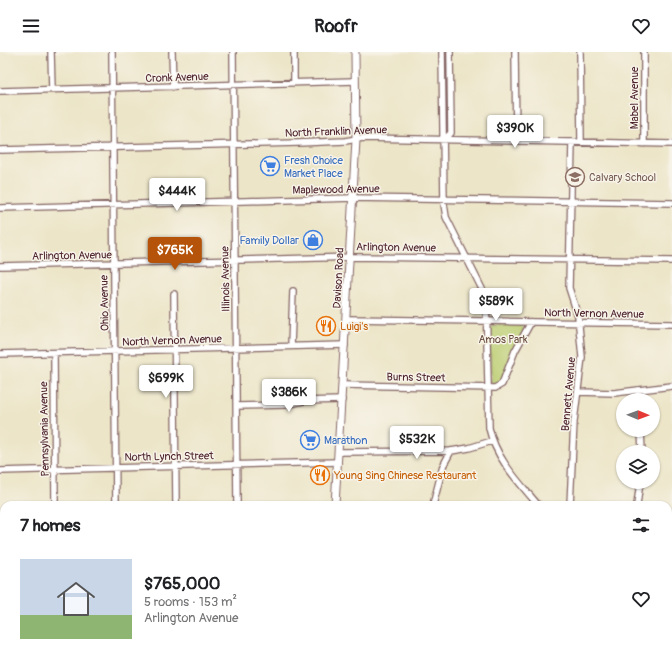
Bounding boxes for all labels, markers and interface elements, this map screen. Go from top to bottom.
icon: menu [20,15,42,37]
text: Roofr [314,15,358,38]
icon: heart [630,15,652,37]
street label: Mabel Avenue [628,66,641,129]
street label: Cronk Avenue [145,70,209,85]
pin: $390K [487,115,543,149]
text: $390K [496,120,534,136]
street label: North Franklin Avenue [285,123,388,140]
place label: Fresh Choice Market Place [284,154,344,180]
supermarket icon: Fresh Choice Market Place [259,155,281,177]
school or university icon: Calvary School [564,166,586,188]
place label: Calvary School [589,171,656,184]
pin: $444K [149,178,205,212]
street label: Maplewood Avenue [292,182,380,197]
text: $444K [158,183,196,199]
shop icon: Family Dollar [302,229,324,251]
place label: Family Dollar [239,234,299,247]
pin: $765K [147,237,203,271]
street label: Arlington Avenue [356,240,437,255]
text: $765K [157,242,193,258]
street label: Illinois Avenue [218,246,233,312]
street label: Davison Road [330,247,347,309]
street label: Arlington Avenue [32,248,113,263]
street label: Ohio Avenue [97,274,111,331]
pin: $589K [468,288,524,322]
text: $589K [478,293,514,309]
street label: North Vernon Avenue [544,306,645,321]
restaurant icon: Luigi's [315,315,337,337]
place label: Luigi's [340,320,368,333]
street label: North Vernon Avenue [122,332,223,349]
park label: Amos Park [478,333,528,346]
street label: Bennett Avenue [559,356,578,432]
pin: $699K [138,365,194,399]
text: $699K [148,370,184,386]
street label: Burns Street [386,370,446,385]
pin: $386K [261,379,317,413]
street label: Pennsylvania Avenue [37,381,52,477]
text: $386K [271,384,307,400]
north arrow [616,393,660,437]
map controls [616,393,660,489]
pin: $532K [389,426,445,460]
supermarket icon: Marathon [299,429,321,451]
text: $532K [399,431,435,447]
place label: Marathon [324,434,367,447]
button: layers [616,445,660,489]
street label: North Lynch Street [124,449,214,464]
restaurant icon: Young Sing Chinese Restaurant [309,464,331,486]
place label: Young Sing Chinese Restaurant [333,469,477,482]
icon: filters [630,514,652,536]
text: 7 homes [20,515,80,536]
text: $765,000 [144,573,220,594]
icon: home [52,575,100,623]
icon: heart [630,588,652,610]
text: 5 rooms · 153 m² [144,594,237,610]
text: Arlington Avenue [144,610,238,626]

